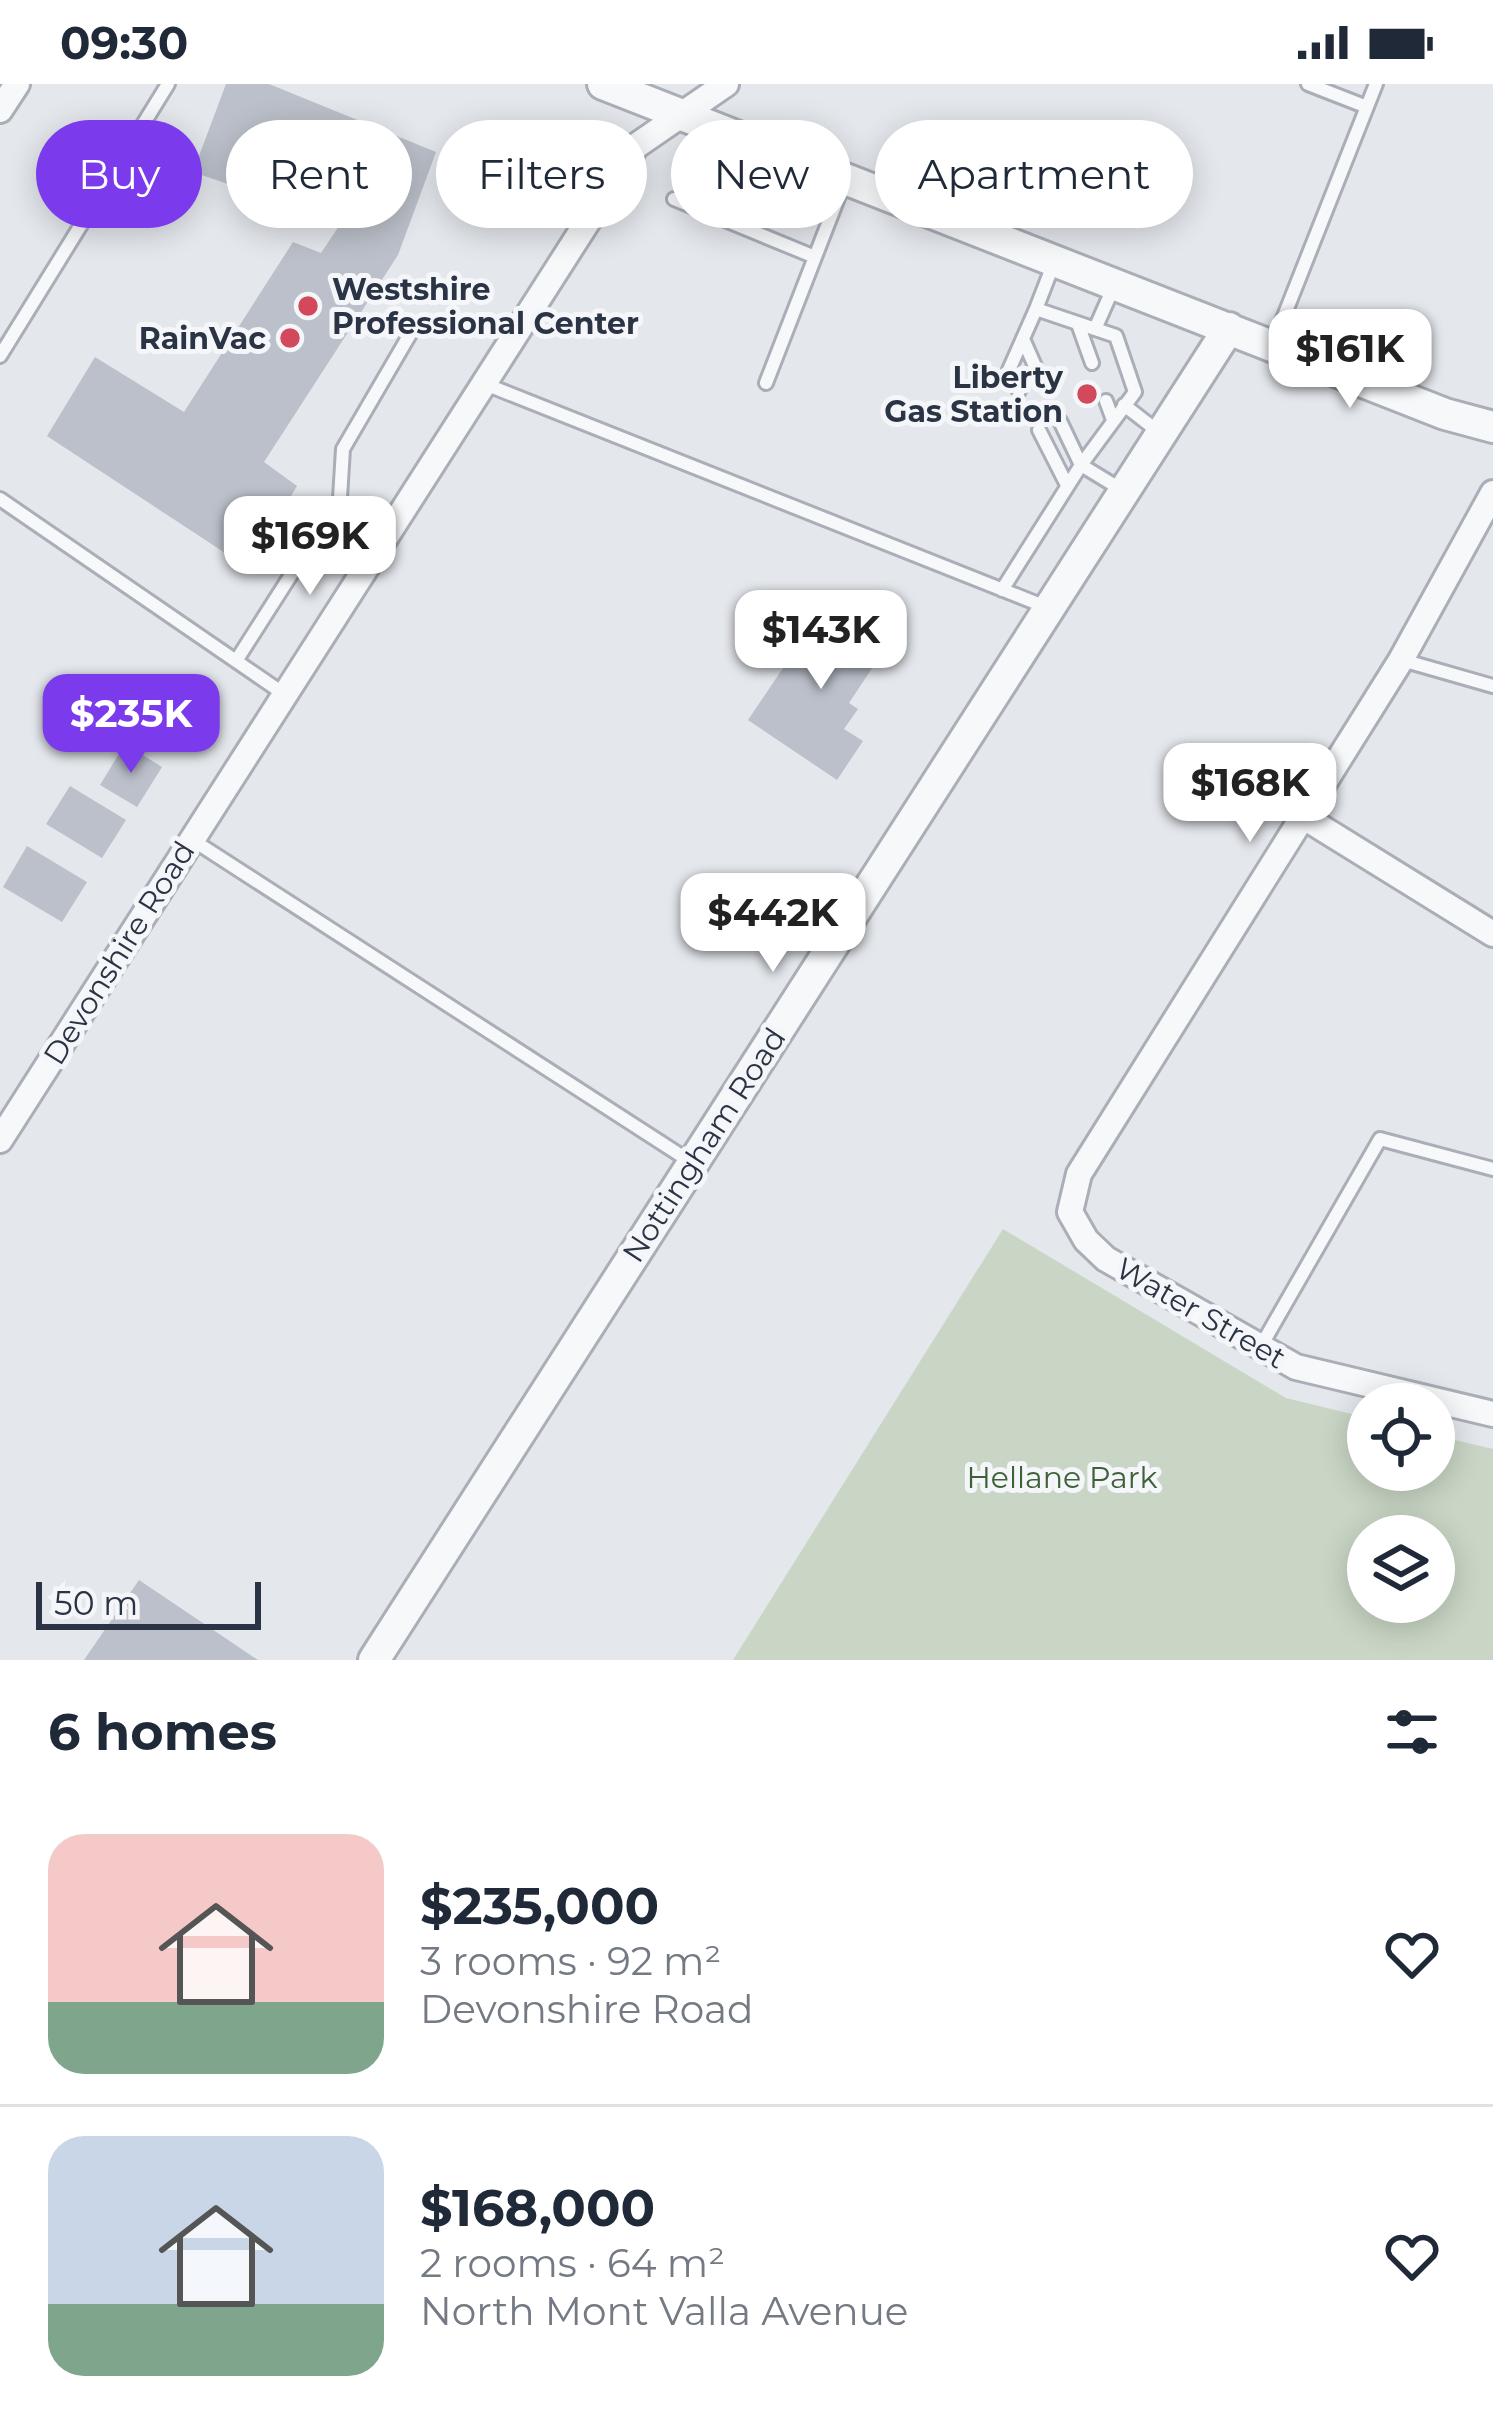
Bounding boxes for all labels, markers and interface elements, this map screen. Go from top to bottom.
text: 09:30 [60,15,188,70]
chip: Buy [36,120,202,228]
chip: Rent [226,120,412,228]
chip: Filters [436,120,647,228]
chip: New [671,120,851,228]
chip: Apartment [875,120,1193,228]
place label: Westshire Professional Center [332,271,639,342]
marker: Westshire Professional Center [295,293,321,319]
pin: $161K [1266,309,1434,411]
place label: RainVac [139,320,266,357]
text: $161K [1296,324,1404,372]
marker: RainVac [277,325,303,351]
place label: Liberty Gas Station [884,359,1064,430]
marker: Liberty Gas Station [1074,381,1100,407]
pin: $169K [226,496,394,598]
text: $169K [251,511,369,559]
pin: $143K [737,590,905,692]
text: $143K [762,605,880,653]
pin: $235K [47,674,215,776]
text: $235K [70,689,192,737]
pin: $168K [1166,743,1334,845]
text: $168K [1190,758,1310,806]
street label: Devonshire Road [35,834,203,1072]
pin: $442K [689,873,857,975]
text: $442K [708,888,838,936]
street label: Nottingham Road [614,1021,794,1269]
street label: Water Street [1110,1250,1292,1376]
map controls [1347,1383,1455,1623]
button: locate [1347,1383,1455,1491]
park label: Hellane Park [966,1459,1158,1496]
button: layers [1347,1515,1455,1623]
scale bar [36,1576,261,1629]
text: 50 m [54,1583,138,1623]
icon: filters [1379,1699,1445,1765]
text: 6 homes [48,1701,277,1763]
text: $235,000 [420,1875,659,1937]
icon: home [144,1882,288,2026]
icon: heart [1379,1921,1445,1987]
text: 3 rooms · 92 m² [420,1937,721,1985]
text: Devonshire Road [420,1985,754,2033]
text: $168,000 [420,2177,655,2239]
icon: home [144,2184,288,2328]
icon: heart [1379,2223,1445,2289]
text: 2 rooms · 64 m² [420,2239,725,2287]
text: North Mont Valla Avenue [420,2287,908,2335]

